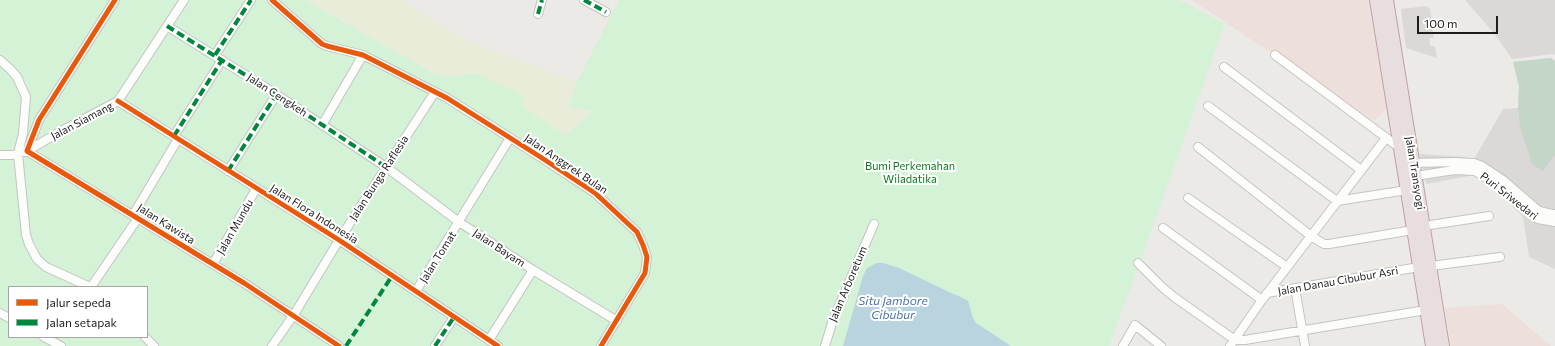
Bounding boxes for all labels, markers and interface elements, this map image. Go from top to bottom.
scale bar [1419,8,1500,34]
text: 100 m [1424,16,1458,30]
street label: Jalan Cengkeh [244,71,310,119]
street label: Jalan Siamang [49,99,115,143]
street label: Jalan Anggrek Bulan [522,131,610,197]
street label: Jalan Bunga Raflesia [347,133,411,223]
street label: Jalan Transyogi [1403,135,1427,211]
park label: Bumi Perkemahan Wiladatika [865,159,955,185]
street label: Puri Sriwedari [1477,169,1541,223]
street label: Jalan Flora Indonesia [267,181,361,247]
street label: Jalan Mundu [214,197,256,257]
street label: Jalan Kawista [135,201,197,247]
street label: Jalan Bayam [470,226,528,270]
street label: Jalan Tomat [417,229,459,285]
street label: Jalan Arboretum [826,244,870,324]
street label: Jalan Danau Cibubur Asri [1277,264,1399,298]
legend [8,286,148,338]
water label: Situ Jambore Cibubur [858,294,928,322]
text: Jalur sepeda [46,295,111,309]
text: Jalan setapak [46,315,117,329]

